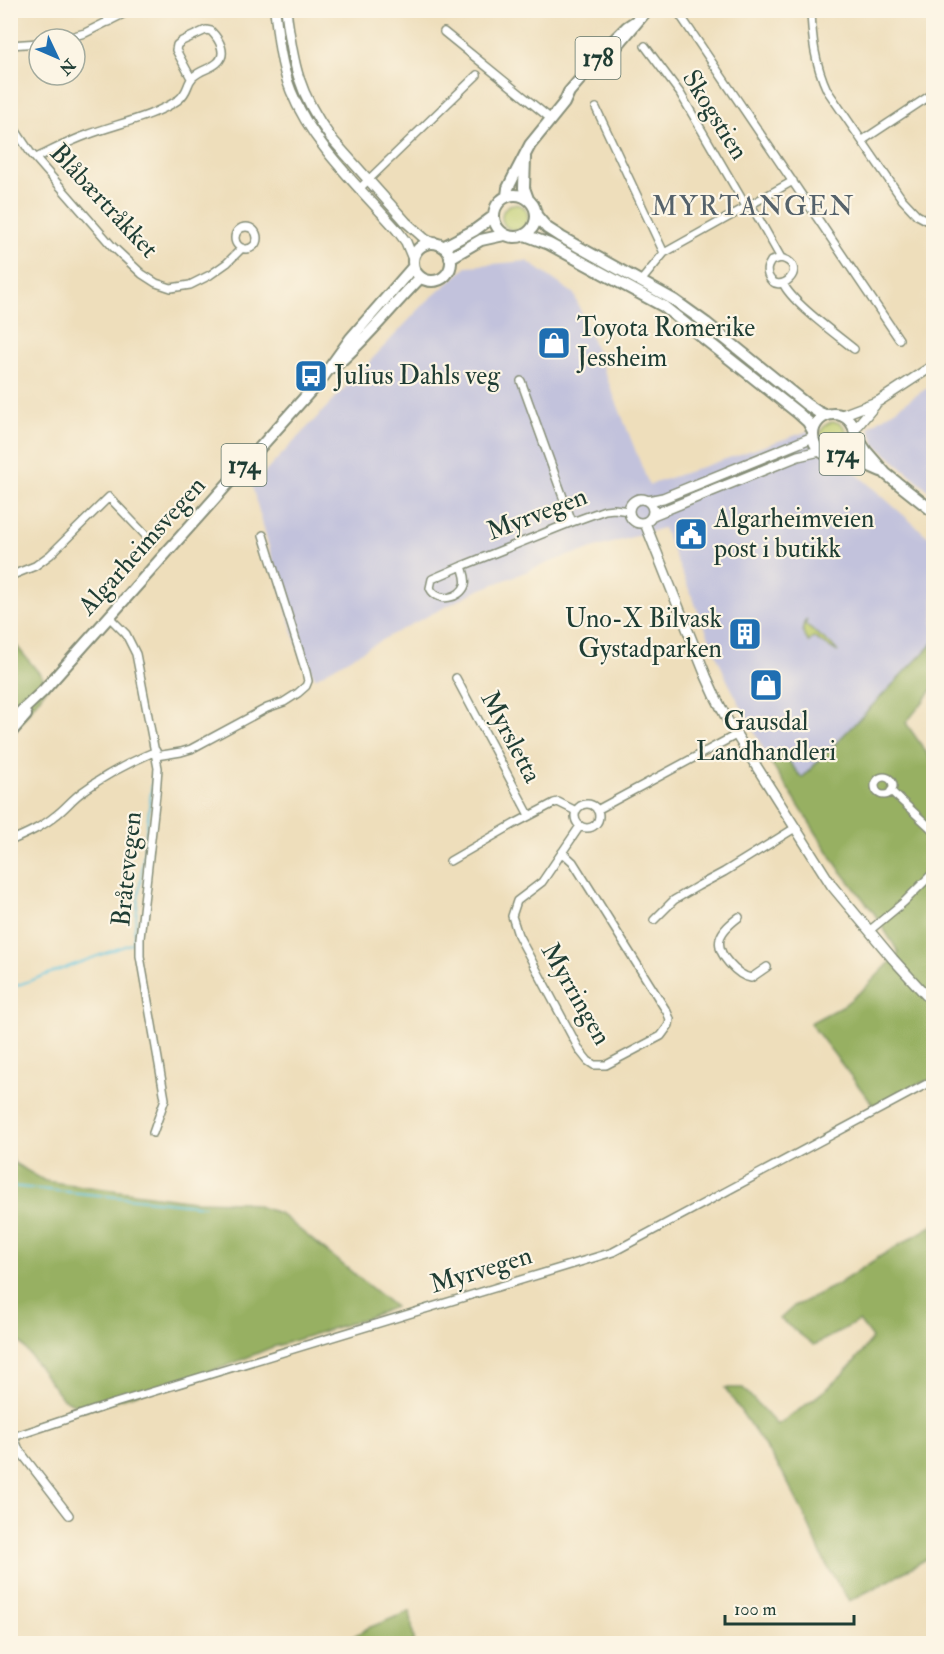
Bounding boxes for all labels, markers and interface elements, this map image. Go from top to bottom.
north arrow [27,27,87,87]
road number: 178 [576,37,620,79]
text: N [54,54,80,79]
street label: Skogstien [675,64,755,166]
street label: Blåbærtråkket [43,137,165,265]
district label: MYRTANGEN [651,190,855,223]
place label: Toyota Romerike Jessheim [576,312,755,374]
shop icon: Toyota Romerike Jessheim [536,325,572,361]
bus stop icon: Julius Dahls veg [293,358,329,394]
place label: Julius Dahls veg [333,360,501,392]
road number: 174 [820,433,864,475]
road number: 174 [222,444,266,486]
street label: Algarheimsvegen [71,470,213,623]
street label: Myrvegen [482,480,592,548]
place label: Algarheimveien post i butikk [713,503,874,566]
public building icon: Algarheimveien post i butikk [673,516,709,552]
place label: Uno-X Bilvask Gystadparken [565,603,723,666]
building icon: Uno-X Bilvask Gystadparken [727,616,763,652]
shop icon: Gausdal Landhandleri [748,667,784,703]
street label: Myrsletta [473,686,549,789]
place label: Gausdal Landhandleri [696,706,836,768]
street label: Bråtevegen [105,810,149,928]
street label: Myrringen [534,937,618,1051]
street label: Myrvegen [426,1239,536,1301]
scale bar [725,1588,854,1626]
text: 100 m [734,1598,777,1621]

